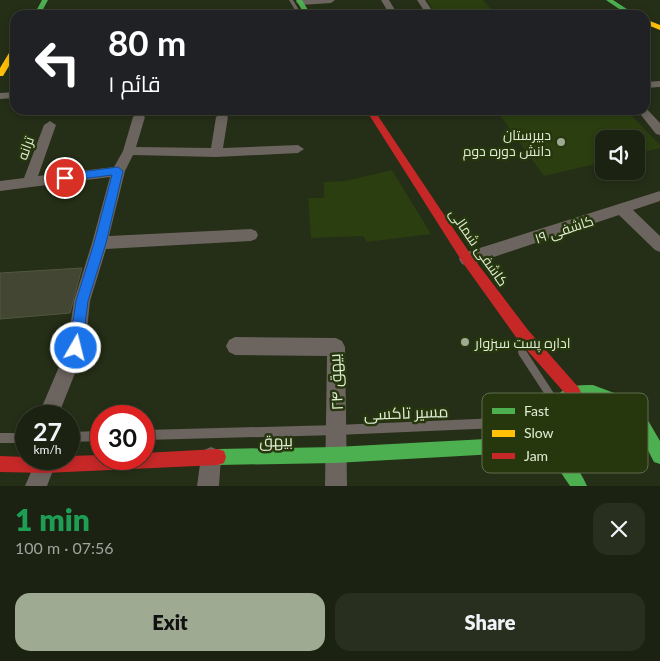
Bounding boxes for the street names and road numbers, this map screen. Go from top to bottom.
street label: ترانه [13,134,37,162]
street label: کاشفی شمالی [446,205,512,289]
street label: کاشفی ۱۹ [532,211,596,247]
street label: بیهق ۲۴ [324,353,348,411]
street label: مسیر تاکسی [363,401,449,425]
street label: بیهق [259,430,293,452]

